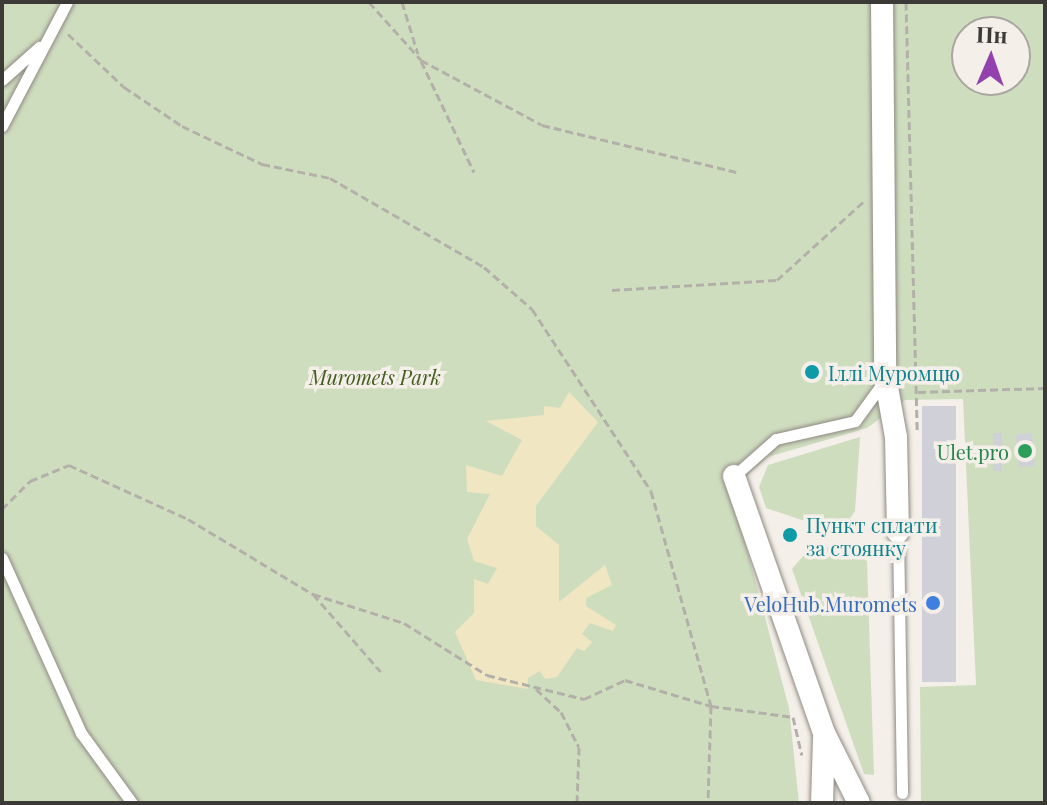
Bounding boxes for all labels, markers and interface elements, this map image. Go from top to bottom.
north arrow [951,16,1031,96]
text: Пн [975,18,1008,50]
place label: Іллі Муромцю [828,360,960,384]
marker: Іллі Муромцю [803,363,821,381]
park label: Muromets Park [309,364,441,388]
place label: Ulet.pro [937,439,1009,463]
marker: Ulet.pro [1016,442,1034,460]
place label: Пункт сплати за стоянку [806,512,937,559]
marker: Пункт сплати за стоянку [781,526,799,544]
place label: VeloHub.Muromets [744,591,917,615]
marker: VeloHub.Muromets [924,594,942,612]

